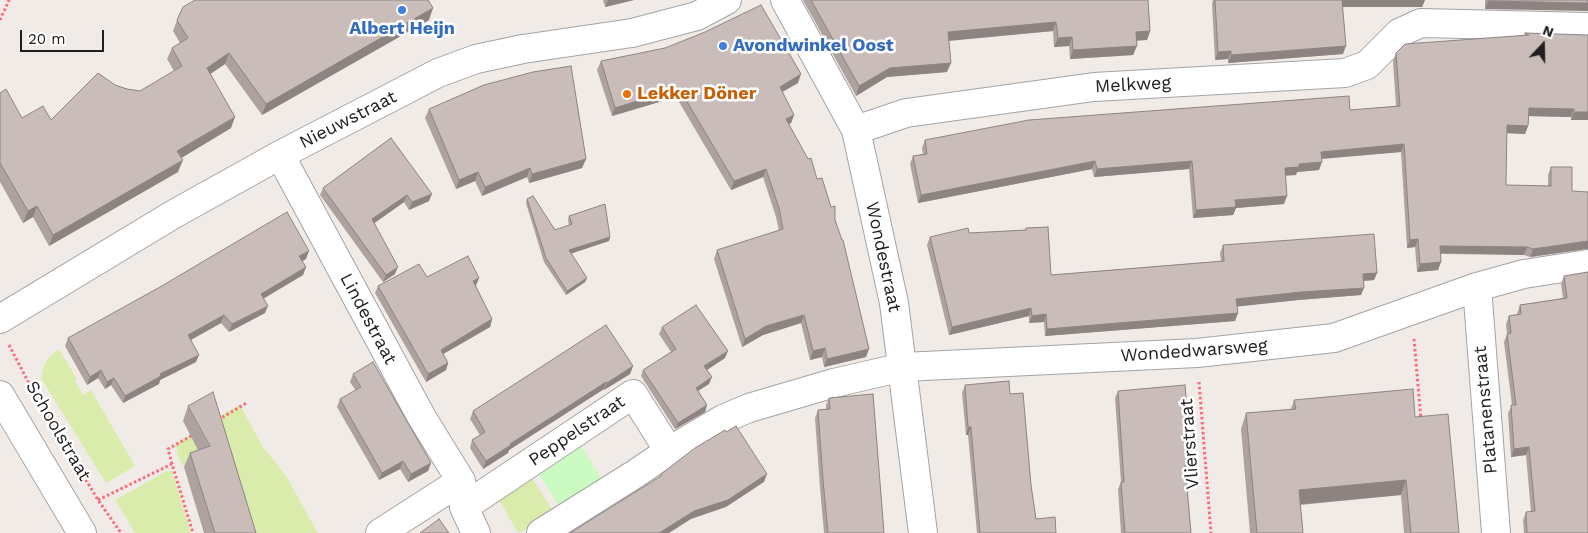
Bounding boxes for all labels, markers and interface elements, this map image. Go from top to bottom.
marker: Albert Heijn [396,4,408,16]
place label: Albert Heijn [349,18,455,40]
scale bar [22,20,106,52]
north arrow [1518,20,1568,70]
text: N [1541,22,1556,40]
text: 20 m [28,30,66,48]
place label: Avondwinkel Oost [733,35,894,57]
marker: Avondwinkel Oost [717,40,729,52]
street label: Melkweg [1094,72,1172,98]
place label: Lekker Döner [637,83,756,105]
street label: Nieuwstraat [296,86,400,154]
marker: Lekker Döner [621,88,633,100]
street label: Wondestraat [861,200,905,314]
street label: Lindestraat [335,270,401,368]
street label: Wondedwarsweg [1120,335,1268,367]
street label: Platanenstraat [1470,345,1502,475]
street label: Schoolstraat [21,377,95,485]
street label: Peppelstraat [525,391,629,471]
street label: Vlierstraat [1176,398,1204,490]

